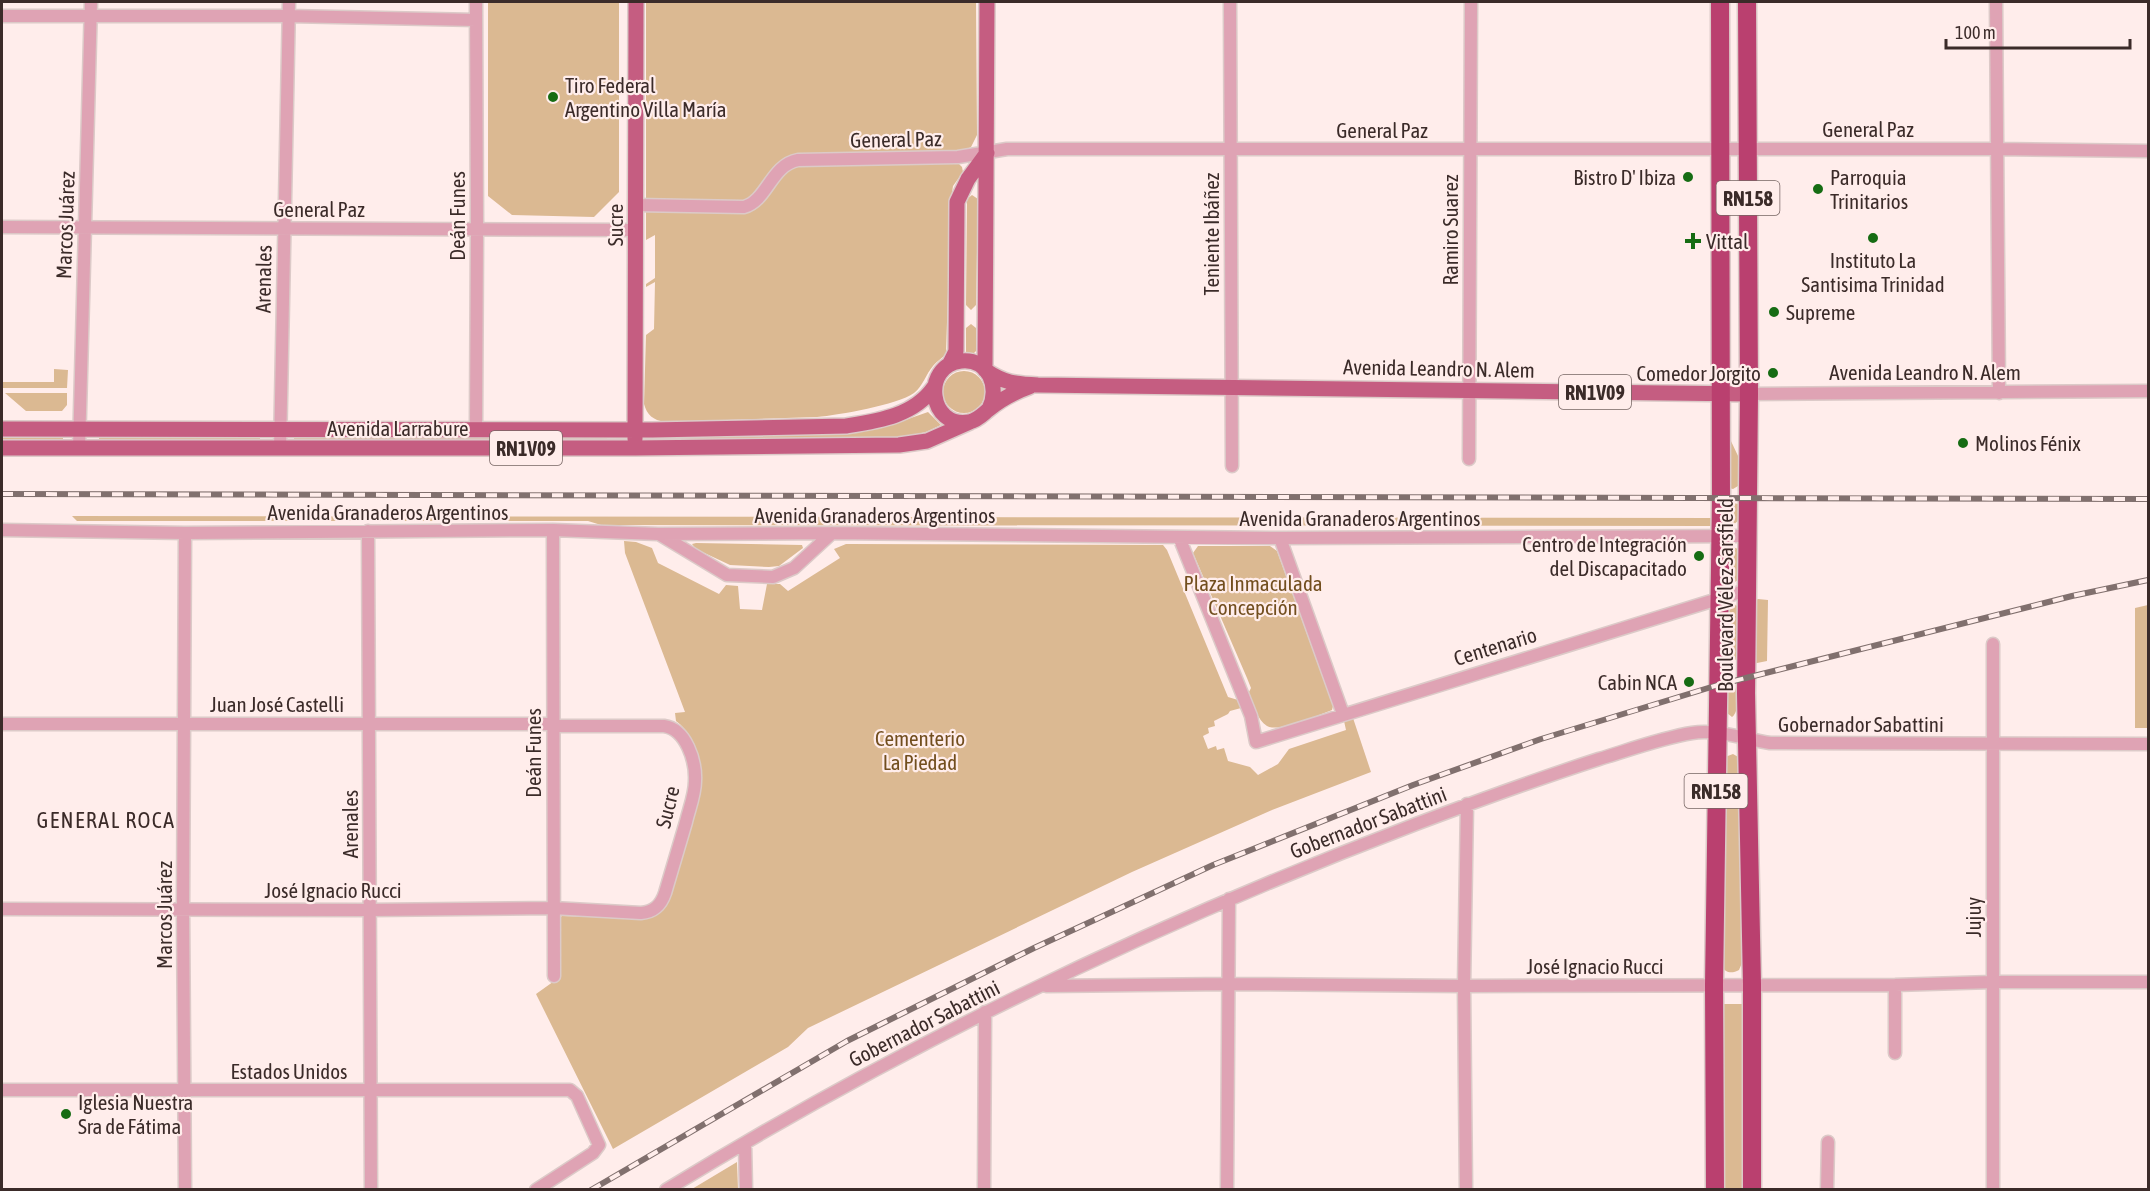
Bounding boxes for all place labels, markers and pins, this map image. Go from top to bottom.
place label: Tiro Federal Argentino Villa María [565,73,727,121]
marker: Tiro Federal Argentino Villa María [546,90,560,104]
place label: Bistro D' Ibiza [1573,165,1676,189]
place label: Parroquia Trinitarios [1830,165,1908,213]
marker: Bistro D' Ibiza [1681,170,1695,184]
marker: Parroquia Trinitarios [1811,182,1825,196]
place label: Vittal [1706,229,1749,253]
marker: Instituto La Santisima Trinidad [1866,231,1880,245]
marker: Vittal [1684,232,1702,250]
place label: Instituto La Santisima Trinidad [1801,248,1945,296]
place label: Supreme [1786,300,1855,324]
marker: Supreme [1767,305,1781,319]
place label: Comedor Jorgito [1637,361,1761,385]
marker: Comedor Jorgito [1766,366,1780,380]
place label: Molinos Fénix [1975,431,2081,455]
marker: Molinos Fénix [1956,436,1970,450]
place label: Centro de Integración del Discapacitado [1522,532,1687,580]
marker: Centro de Integración del Discapacitado [1692,549,1706,563]
place label: Cabin NCA [1598,670,1678,694]
marker: Cabin NCA [1682,675,1696,689]
place label: Iglesia Nuestra Sra de Fátima [78,1090,193,1138]
marker: Iglesia Nuestra Sra de Fátima [59,1107,73,1121]

